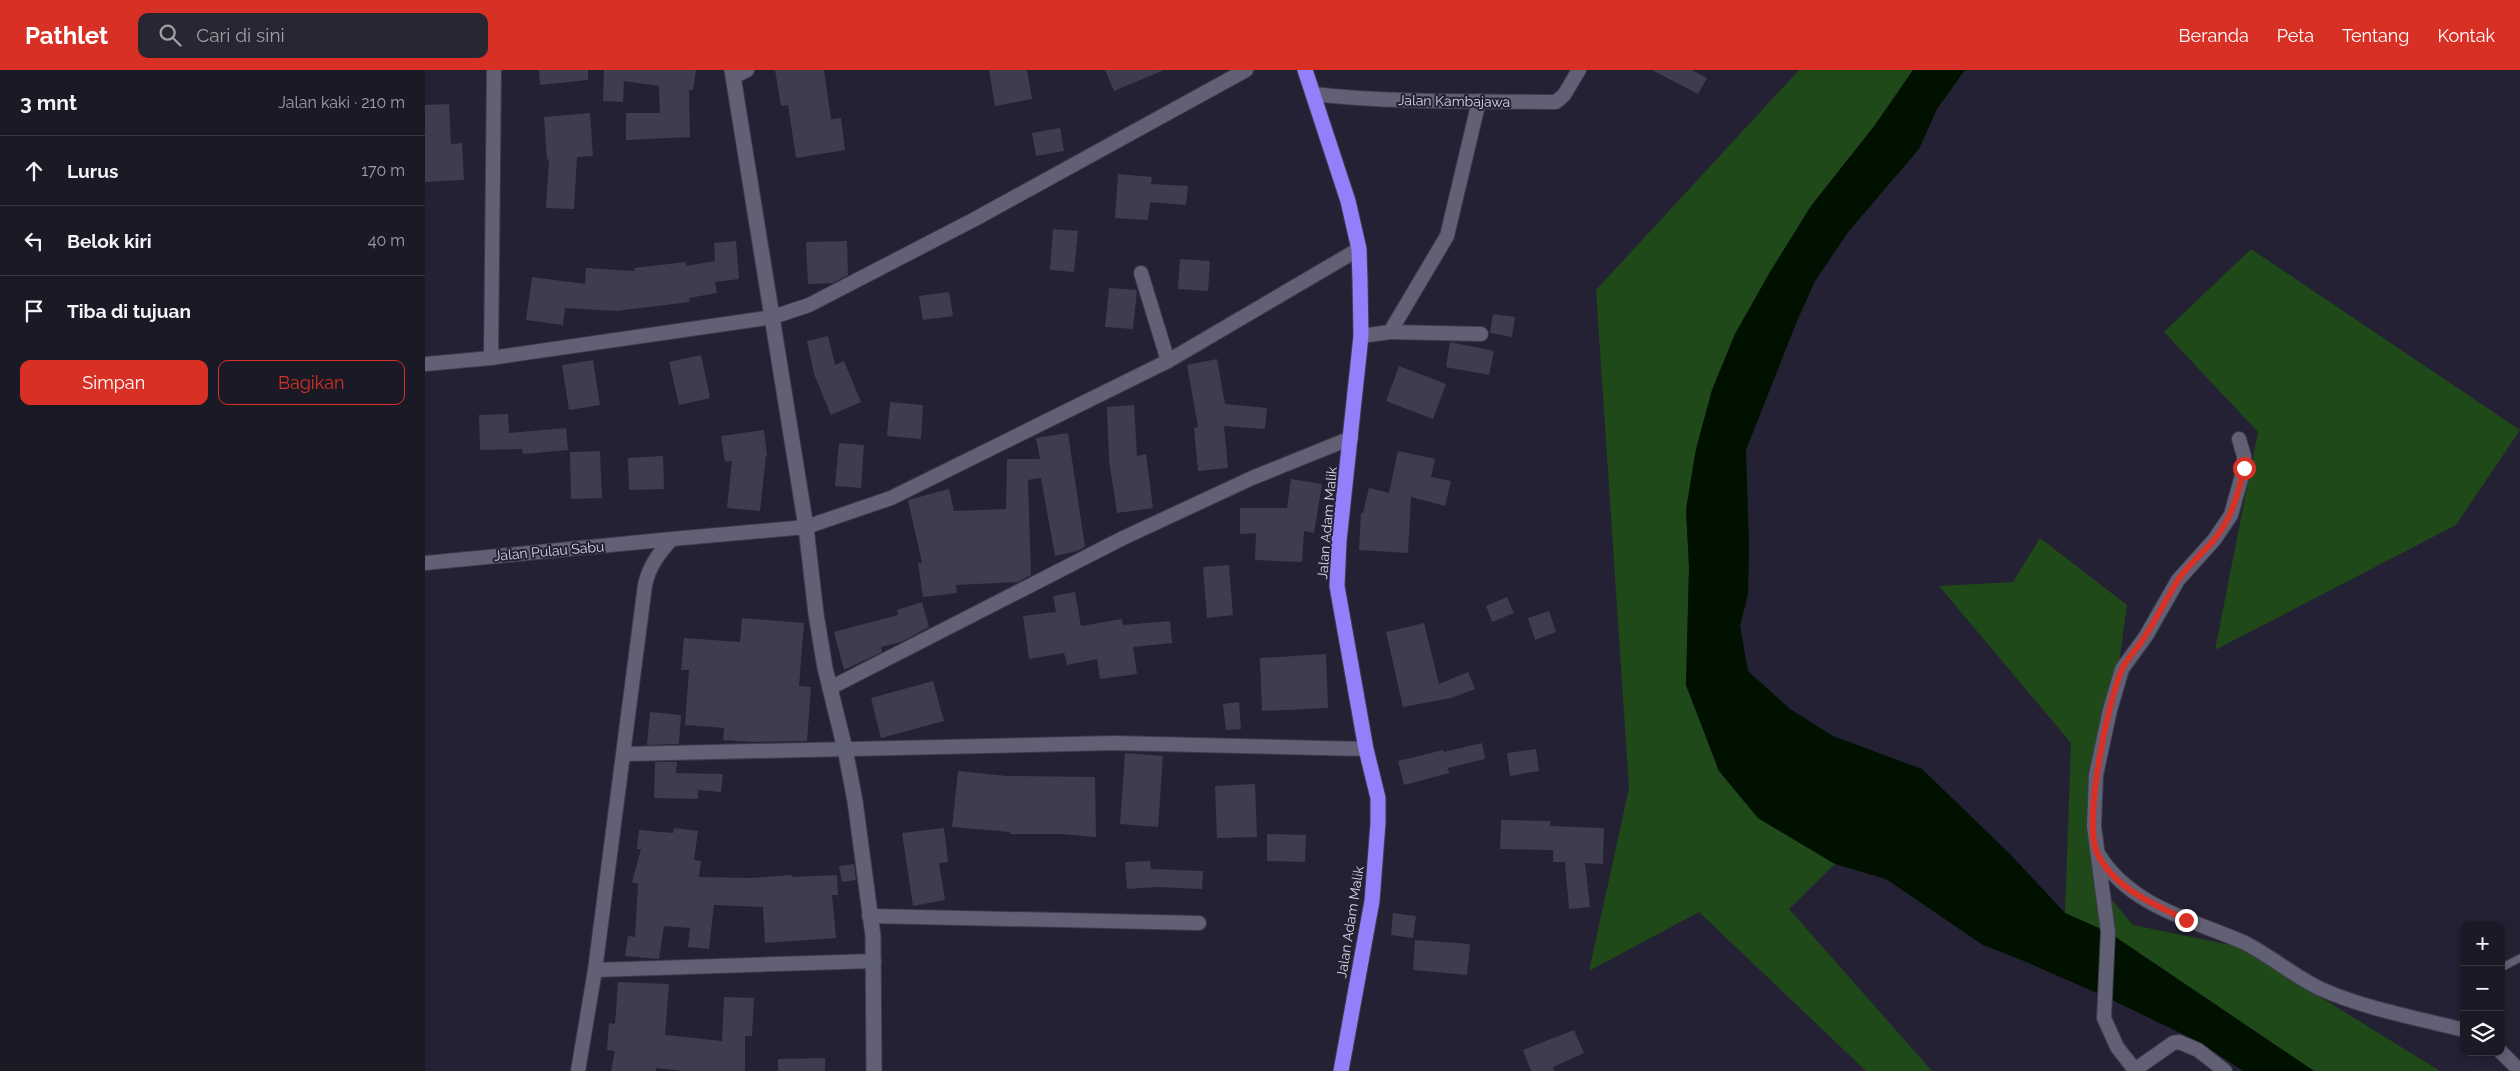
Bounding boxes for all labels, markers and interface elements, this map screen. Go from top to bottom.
search box [138,13,488,58]
text: Pathlet [25,21,108,50]
icon: search [156,21,184,49]
text: Cari di sini [196,24,285,46]
text: Beranda [2179,25,2249,46]
text: Peta [2277,25,2314,46]
text: Tentang [2342,25,2409,46]
text: Kontak [2437,25,2495,46]
text: 3 mnt [20,90,77,115]
street label: Jalan Kambajawa [1398,92,1510,110]
text: Jalan kaki · 210 m [278,93,405,112]
icon: ahead [20,157,48,185]
text: Lurus [67,160,118,182]
text: 170 m [361,161,405,180]
icon: left [20,227,48,255]
text: Belok kiri [67,230,152,252]
text: 40 m [368,231,405,250]
icon: arrive [20,297,48,325]
text: Tiba di tujuan [67,300,191,322]
button: Simpan [20,360,208,405]
button: Bagikan [218,360,405,405]
route start [2233,457,2256,480]
street label: Jalan Adam Malik [1314,465,1340,580]
street label: Jalan Pulau Sabu [493,538,605,564]
street label: Jalan Adam Malik [1333,864,1367,979]
route end [2175,909,2198,932]
map controls [2460,921,2505,1056]
button: + [2460,921,2505,966]
button: − [2460,966,2505,1011]
button: layers [2460,1011,2505,1056]

